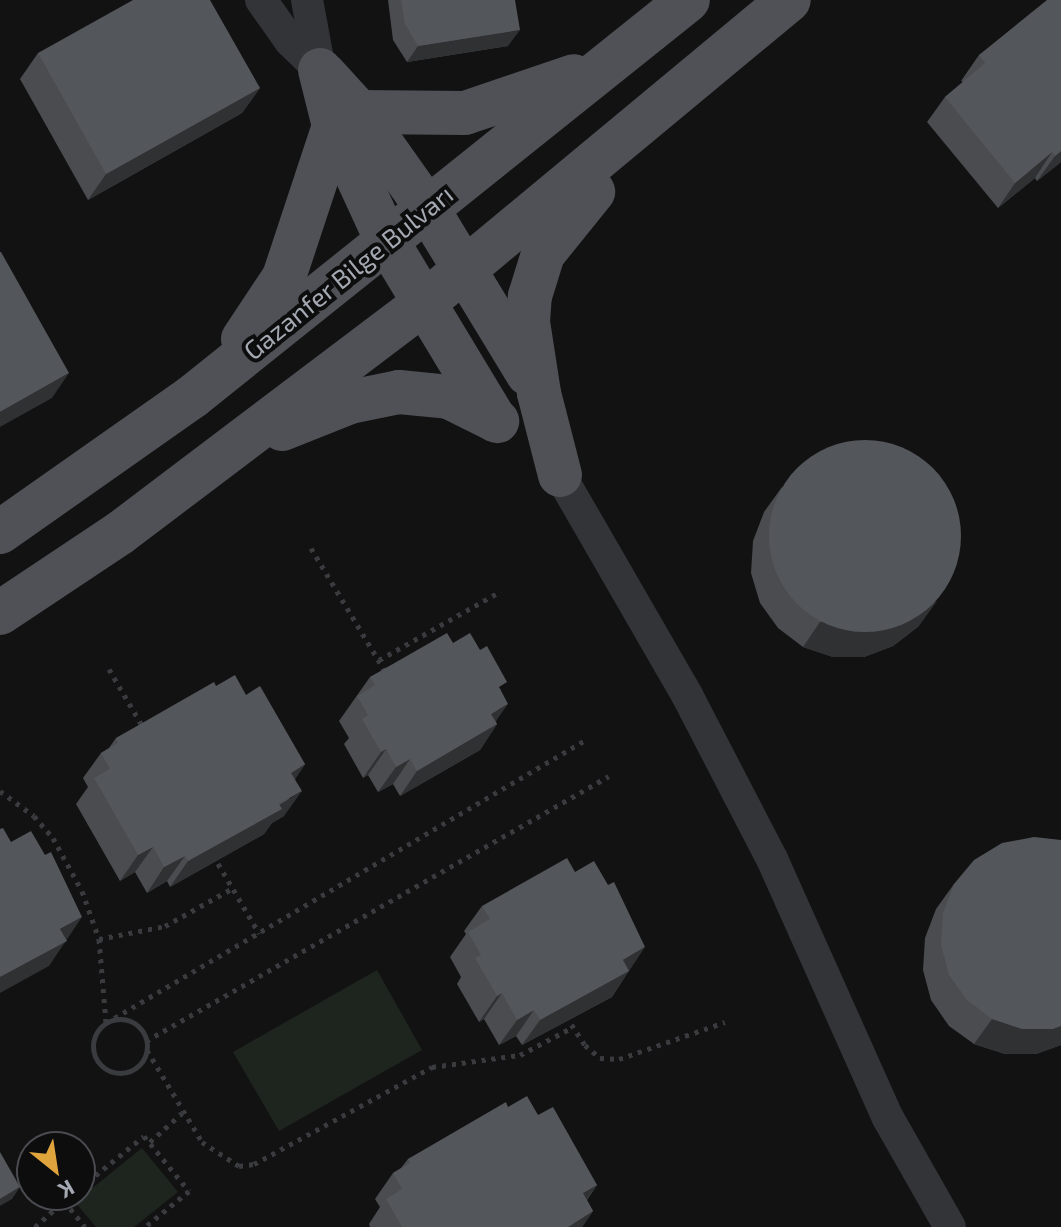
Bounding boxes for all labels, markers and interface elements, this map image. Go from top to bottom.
street label: Gazanfer Bilge Bulvarı [237,178,459,366]
north arrow [16,1131,96,1211]
text: K [54,1175,80,1205]

